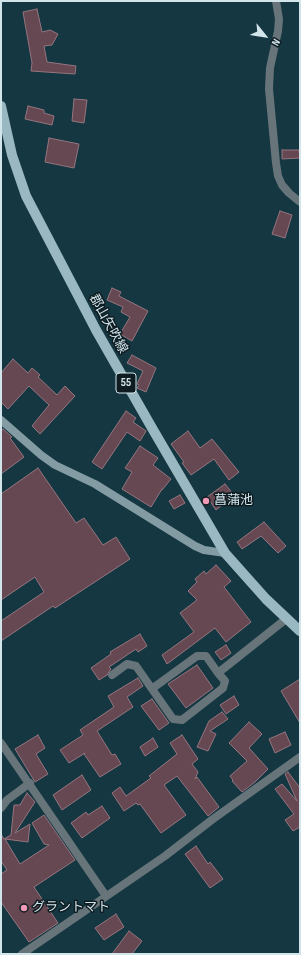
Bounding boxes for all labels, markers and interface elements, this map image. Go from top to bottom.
north arrow [245,16,285,56]
text: N [269,36,283,48]
street label: 郡山矢吹線 [85,292,131,356]
road number: 55 [116,373,136,393]
place label: 菖蒲池 [214,493,253,509]
marker: 菖蒲池 [201,496,211,506]
place label: グラントマト [32,900,110,916]
marker: グラントマト [19,903,29,913]

